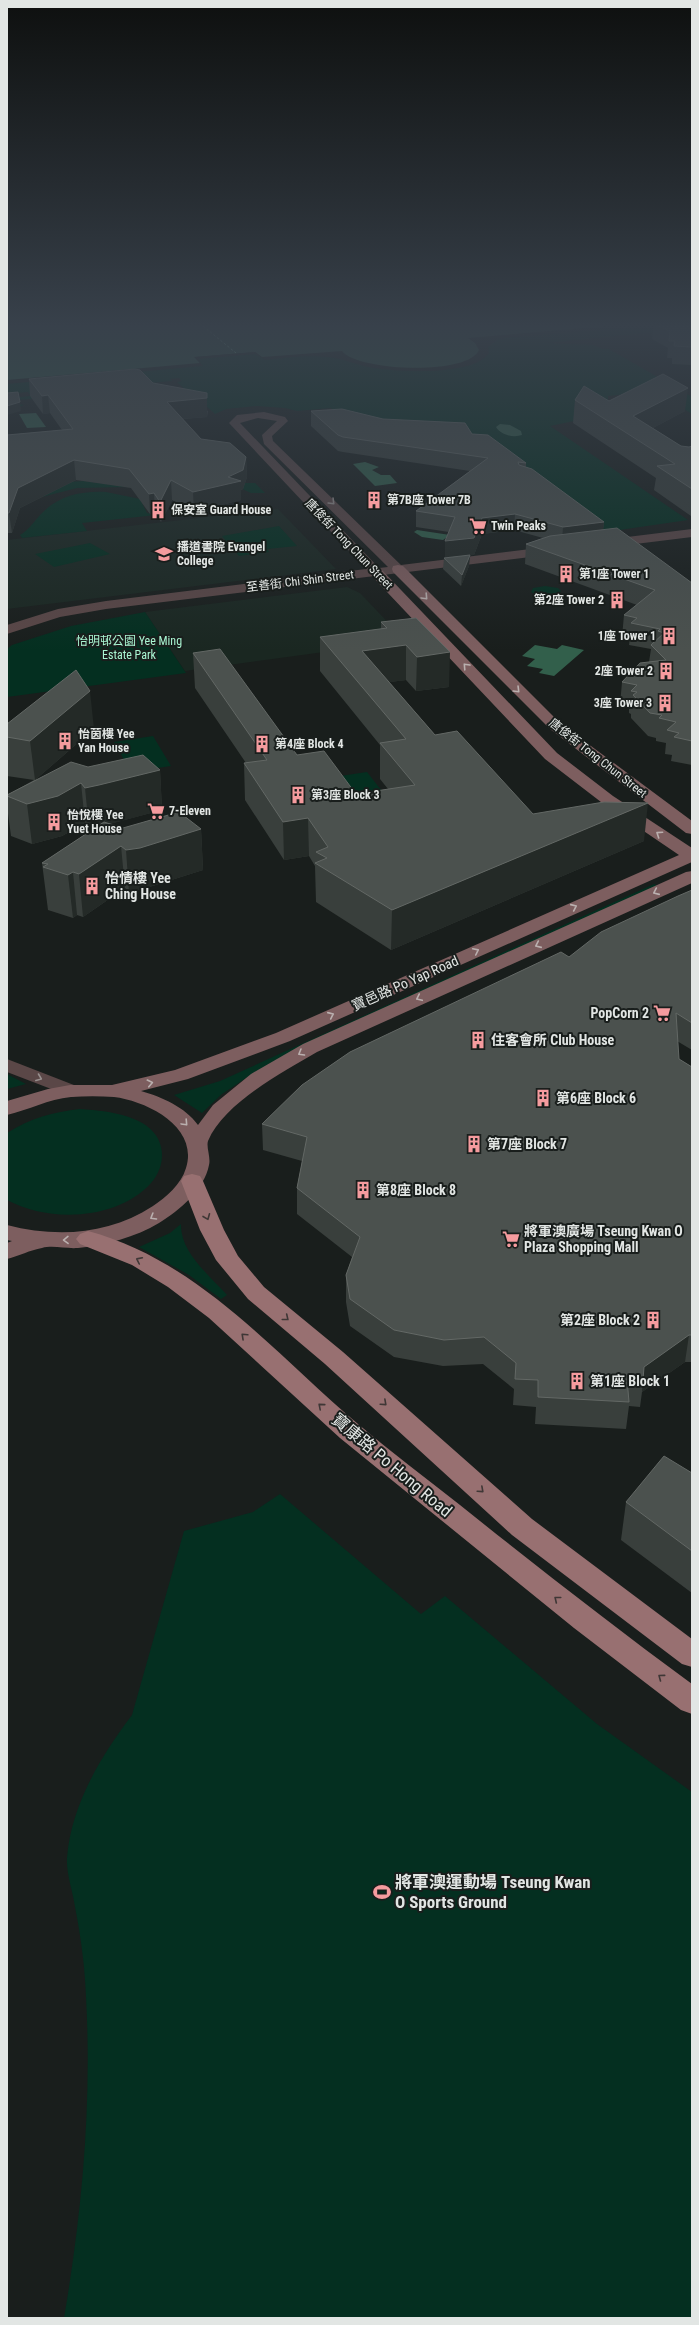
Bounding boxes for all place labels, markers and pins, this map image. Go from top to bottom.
building icon: 第7B座 Tower 7B [364,490,384,510]
place label: 第7B座 Tower 7B [387,493,471,507]
building icon: 保安室 Guard House [148,500,168,520]
place label: 保安室 Guard House [171,503,272,517]
supermarket icon: Twin Peaks [468,516,488,536]
place label: Twin Peaks [491,519,546,533]
place label: 播道書院 Evangel College [177,540,265,568]
school or university icon: 播道書院 Evangel College [154,544,174,564]
building icon: 第1座 Tower 1 [556,564,576,584]
place label: 第1座 Tower 1 [579,567,649,581]
building icon: 第2座 Tower 2 [607,590,627,610]
place label: 第2座 Tower 2 [534,593,604,607]
building icon: 1座 Tower 1 [659,626,679,646]
place label: 1座 Tower 1 [598,629,656,643]
building icon: 2座 Tower 2 [656,661,676,681]
place label: 2座 Tower 2 [595,664,653,678]
building icon: 3座 Tower 3 [655,693,675,713]
place label: 3座 Tower 3 [594,696,652,710]
place label: 怡茵樓 Yee Yan House [78,727,135,755]
building icon: 怡茵樓 Yee Yan House [55,731,75,751]
building icon: 第4座 Block 4 [252,734,272,754]
place label: 第4座 Block 4 [275,737,344,751]
building icon: 第3座 Block 3 [288,785,308,805]
place label: 第3座 Block 3 [311,788,380,802]
supermarket icon: 7-Eleven [146,801,166,821]
place label: 7-Eleven [169,804,211,818]
place label: 怡悅樓 Yee Yuet House [67,808,124,836]
building icon: 怡悅樓 Yee Yuet House [44,812,64,832]
place label: 怡情樓 Yee Ching House [105,870,176,902]
building icon: 怡情樓 Yee Ching House [82,876,102,896]
supermarket icon: PopCorn 2 [652,1003,672,1023]
place label: PopCorn 2 [590,1005,649,1021]
building icon: 住客會所 Club House [468,1030,488,1050]
place label: 住客會所 Club House [491,1032,615,1048]
building icon: 第6座 Block 6 [533,1088,553,1108]
place label: 第6座 Block 6 [556,1090,636,1106]
building icon: 第7座 Block 7 [464,1134,484,1154]
place label: 第7座 Block 7 [487,1136,567,1152]
building icon: 第8座 Block 8 [353,1180,373,1200]
place label: 第8座 Block 8 [376,1182,456,1198]
place label: 將軍澳廣場 Tseung Kwan O Plaza Shopping Mall [524,1223,683,1255]
supermarket icon: 將軍澳廣場 Tseung Kwan O Plaza Shopping Mall [501,1229,521,1249]
building icon: 第2座 Block 2 [643,1310,663,1330]
place label: 第2座 Block 2 [560,1312,640,1328]
building icon: 第1座 Block 1 [567,1371,587,1391]
place label: 第1座 Block 1 [590,1373,670,1389]
place label: 將軍澳運動場 Tseung Kwan O Sports Ground [395,1872,591,1912]
sports icon: 將軍澳運動場 Tseung Kwan O Sports Ground [372,1882,392,1902]

